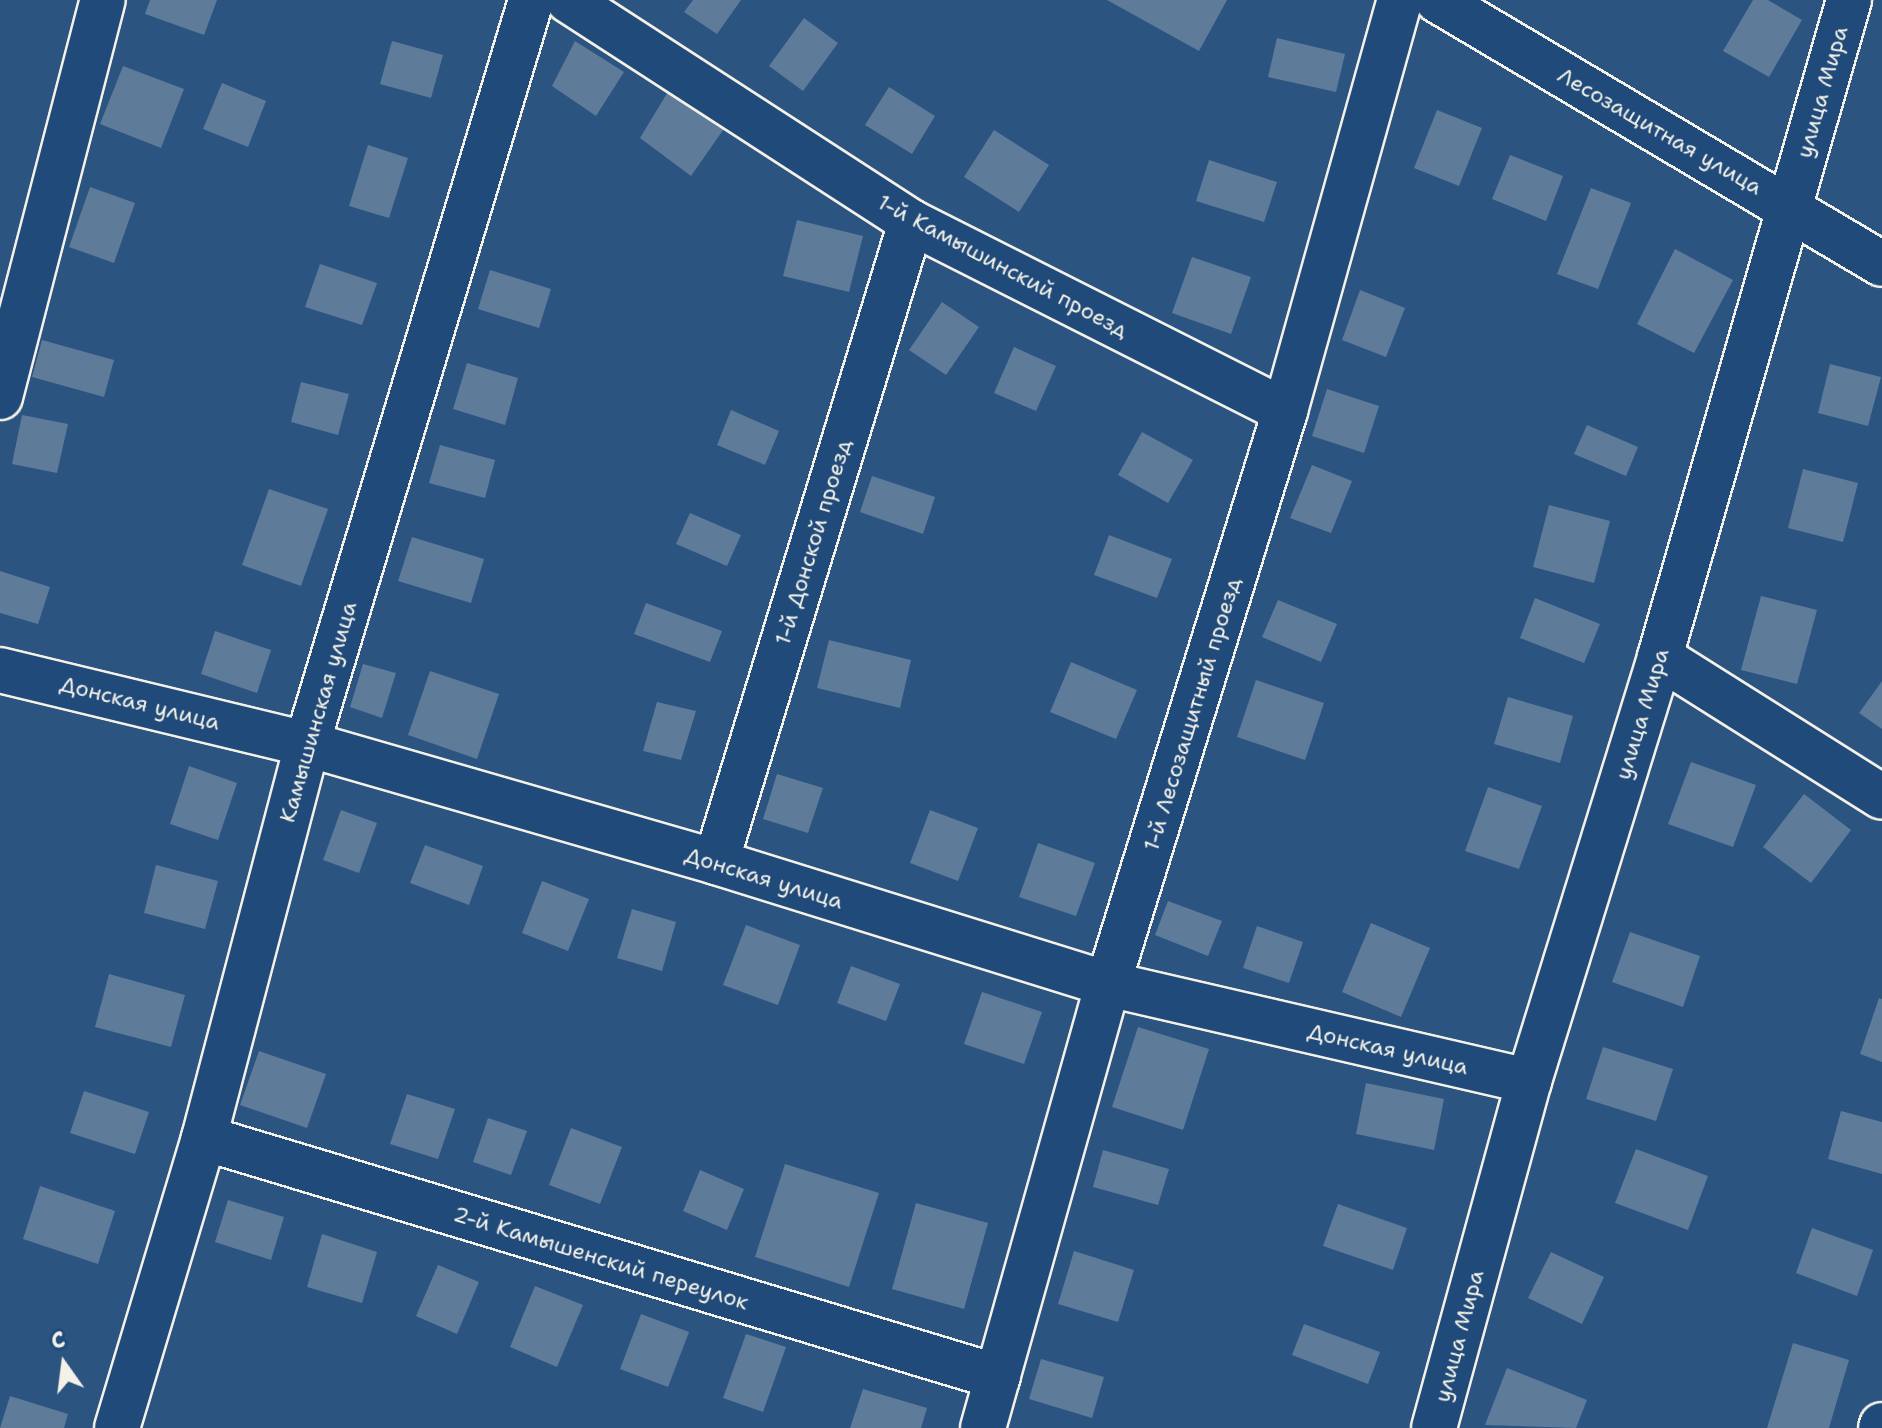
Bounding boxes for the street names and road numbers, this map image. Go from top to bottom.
street label: улица Мира [1791,23,1853,161]
street label: Лесозащитная улица [1553,62,1767,200]
street label: 1-й Камышинский проезд [873,189,1133,343]
street label: 1-й Донской проезд [769,436,857,648]
street label: 1-й Лесозащитный проезд [1138,574,1246,854]
street label: Камышинская улица [274,598,362,826]
street label: улица Мира [1610,645,1674,783]
street label: Донская улица [57,670,223,736]
street label: Донская улица [682,841,846,915]
street label: Донская улица [1305,1018,1471,1080]
street label: 2-й Камышенский переулок [450,1200,752,1316]
street label: улица Мира [1429,1267,1489,1405]

